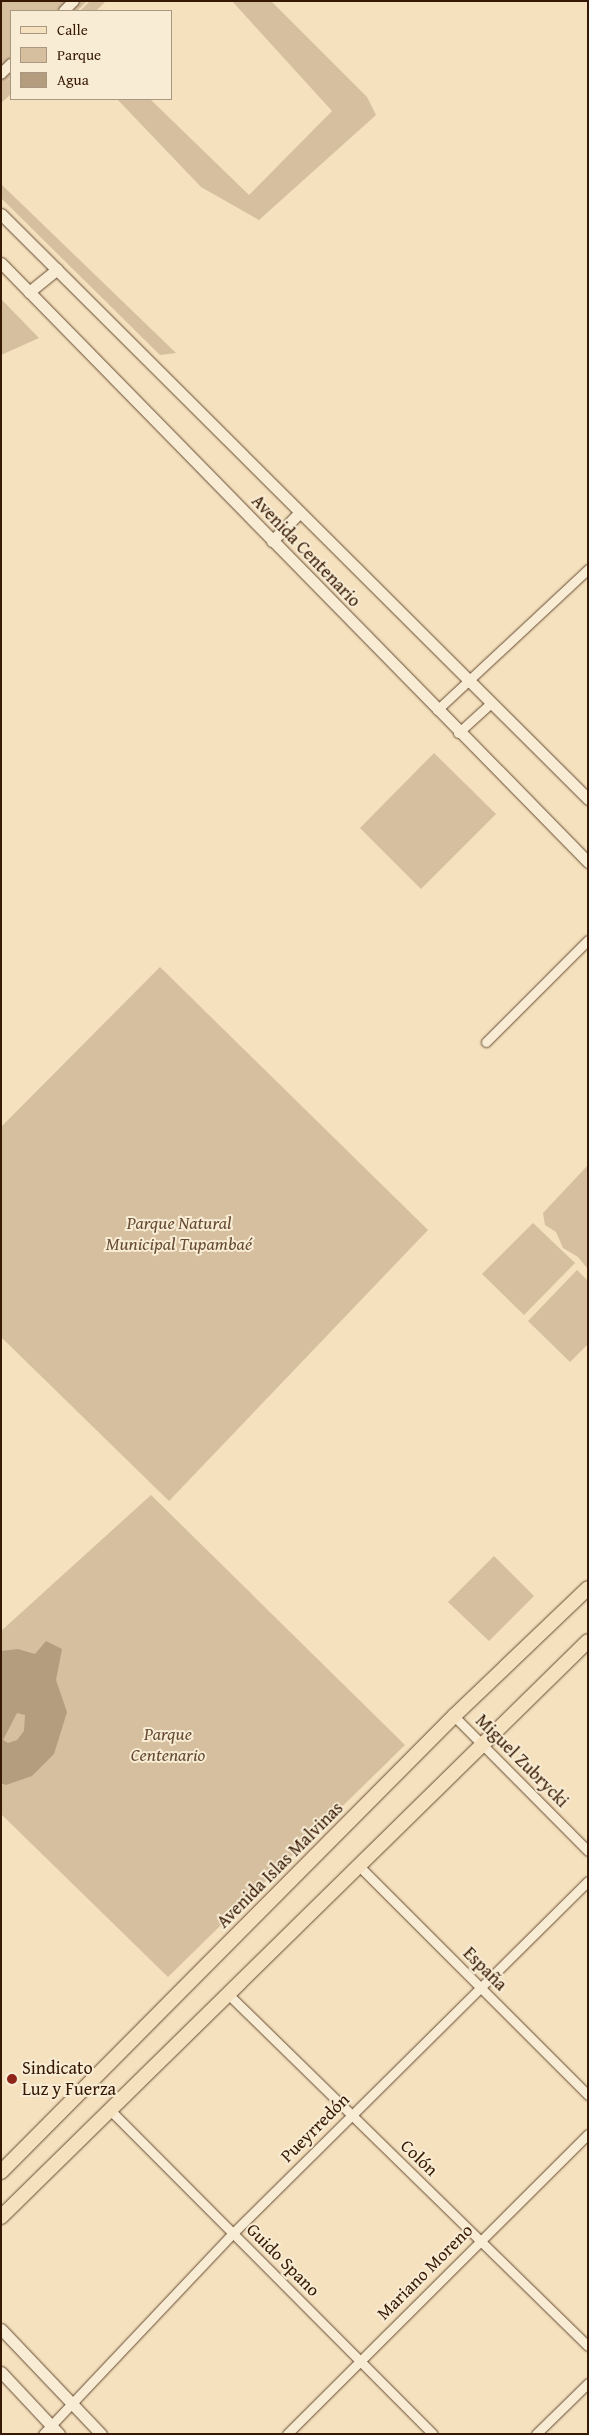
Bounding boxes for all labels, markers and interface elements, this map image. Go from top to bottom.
legend [10,10,172,100]
text: Calle [57,19,88,40]
text: Parque [57,44,101,65]
text: Agua [57,69,89,90]
street label: Avenida Centenario [247,490,365,612]
park label: Parque Natural Municipal Tupambaé [106,1213,252,1256]
street label: Miguel Zubrycki [471,1710,573,1812]
park label: Parque Centenario [131,1724,205,1766]
street label: Avenida Islas Malvinas [212,1797,348,1933]
street label: España [459,1943,511,1995]
place label: Sindicato Luz y Fuerza [22,2058,116,2100]
marker: Sindicato Luz y Fuerza [6,2073,18,2085]
street label: Pueyrredón [276,2089,354,2167]
street label: Colón [396,2135,442,2181]
street label: Guido Spano [242,2219,324,2301]
street label: Mariano Moreno [373,2220,477,2324]

